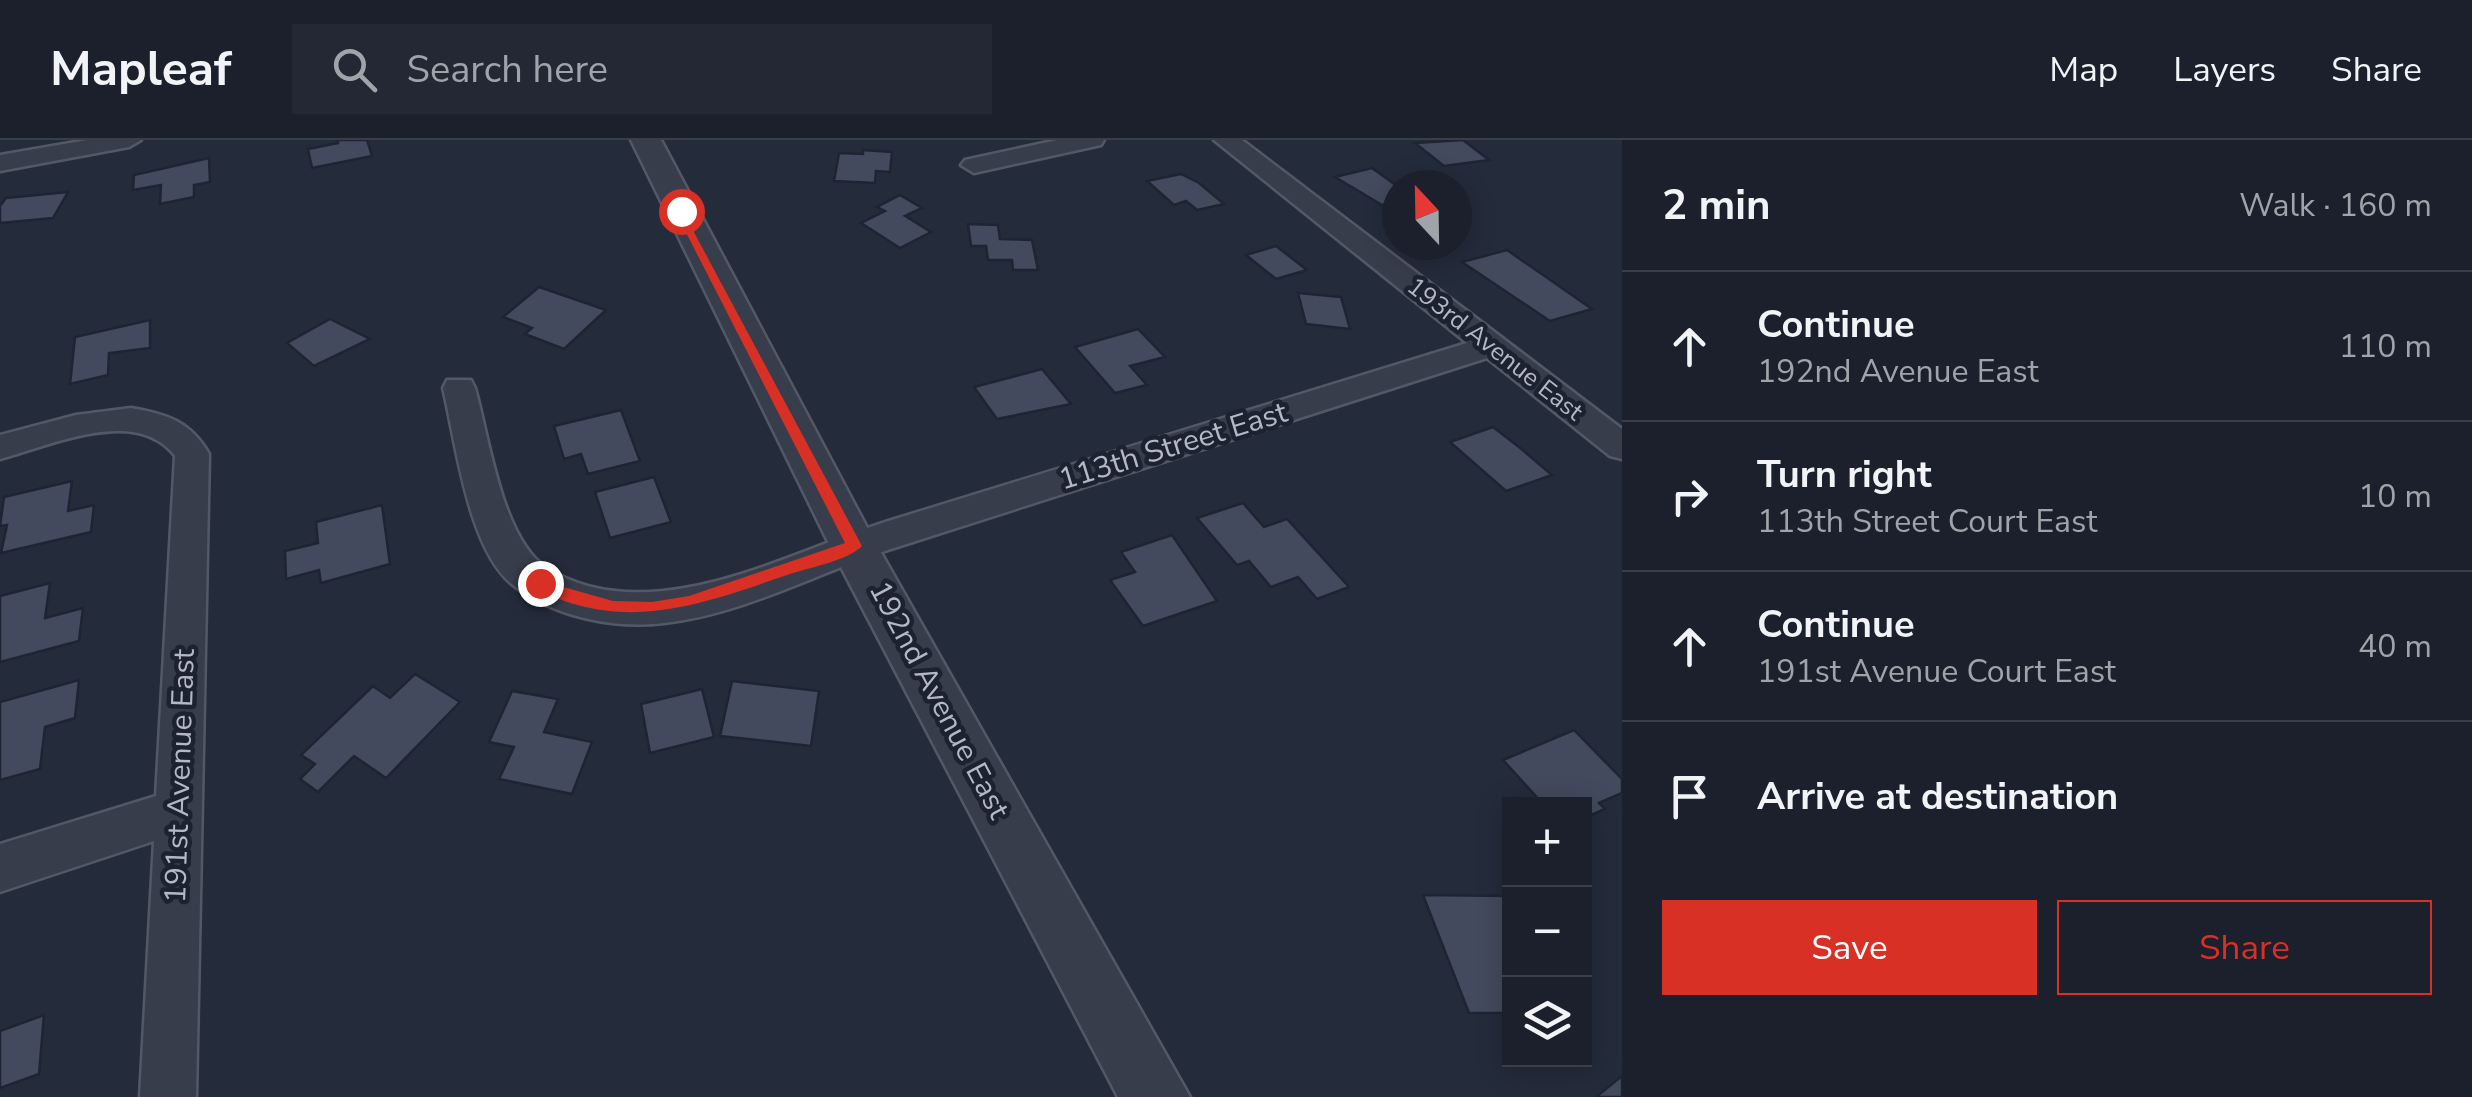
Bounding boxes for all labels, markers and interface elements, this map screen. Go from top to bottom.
search box [292,24,992,114]
text: Mapleaf [50,36,232,102]
icon: search [327,42,382,97]
text: Search here [407,44,608,95]
text: Map [2049,46,2118,93]
text: Layers [2173,46,2276,93]
text: Share [2331,46,2422,93]
north arrow [1382,170,1472,260]
text: 2 min [1662,177,1771,234]
text: Walk · 160 m [2239,184,2432,227]
route start [659,189,705,235]
street label: 193rd Avenue East [1400,270,1590,429]
text: Continue [1757,299,1915,350]
icon: ahead [1662,319,1717,374]
text: 110 m [2339,325,2432,368]
text: 192nd Avenue East [1757,350,2039,393]
street label: 113th Street East [1054,392,1293,500]
text: Turn right [1757,449,1932,500]
icon: right [1662,469,1717,524]
text: 10 m [2358,475,2432,518]
text: 113th Street Court East [1757,500,2097,543]
route end [518,561,564,607]
street label: 192nd Avenue East [859,574,1019,827]
text: Continue [1757,599,1915,650]
icon: ahead [1662,619,1717,674]
text: 40 m [2358,625,2432,668]
street label: 191st Avenue East [155,648,205,904]
text: 191st Avenue Court East [1757,650,2116,693]
icon: arrive [1662,769,1717,824]
text: Arrive at destination [1757,771,2118,822]
map controls [1502,797,1592,1067]
button: + [1502,797,1592,887]
button: − [1502,887,1592,977]
button: Save [1662,900,2037,995]
button: Share [2057,900,2432,995]
button: layers [1502,977,1592,1067]

